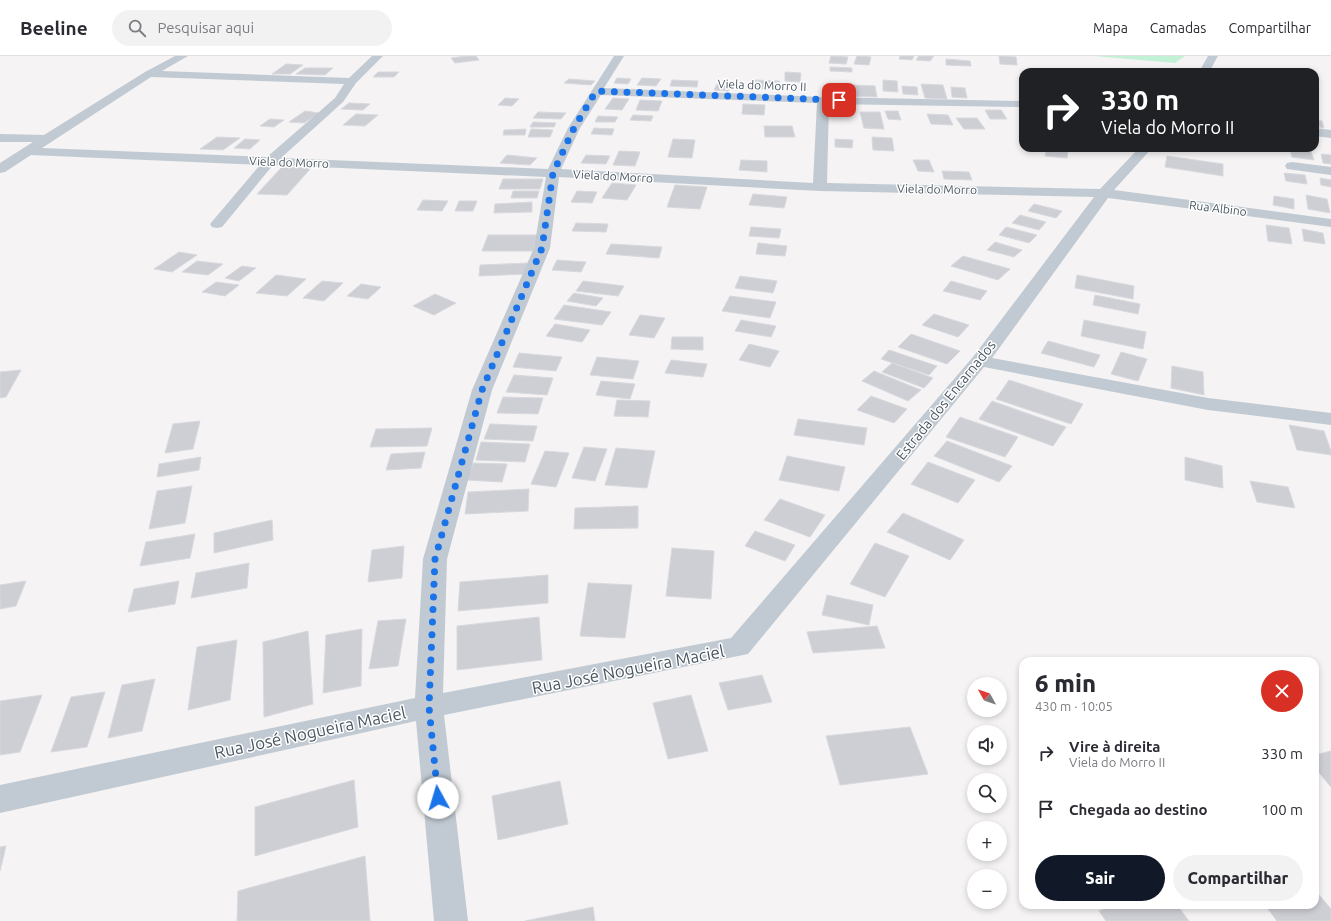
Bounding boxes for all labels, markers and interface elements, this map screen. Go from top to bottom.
search box [112,10,392,46]
text: Beeline [20,17,88,39]
icon: search [126,17,148,39]
text: Pesquisar aqui [158,19,254,36]
text: Mapa [1093,20,1128,36]
text: Camadas [1150,20,1206,36]
text: Compartilhar [1228,20,1311,36]
street label: Viela do Morro II [717,77,807,93]
pin [822,83,856,117]
icon: right [1035,84,1087,136]
text: 330 m [1101,84,1179,115]
icon: arrive [828,89,850,111]
text: Viela do Morro II [1101,117,1234,137]
street label: Viela do Morro [249,154,329,170]
street label: Viela do Morro [573,167,653,185]
street label: Viela do Morro [897,182,977,196]
street label: Rua Albino [1188,198,1248,218]
street label: Estrada dos Encarnados [893,337,999,463]
street label: Rua José Nogueira Maciel [530,641,726,697]
text: 6 min [1035,670,1096,697]
button: close [1261,670,1303,712]
north arrow [967,677,1007,717]
map controls [967,677,1007,909]
text: 430 m · 10:05 [1035,699,1113,713]
street label: Rua José Nogueira Maciel [212,702,408,762]
button: sound [967,725,1007,765]
text: Vire à direita [1069,738,1161,755]
icon: right [1035,742,1057,764]
text: 330 m [1261,745,1303,762]
text: Viela do Morro II [1069,755,1165,769]
button: search [967,773,1007,813]
position arrow [417,777,459,819]
icon: arrive [1035,798,1057,820]
text: Chegada ao destino [1069,801,1208,818]
text: 100 m [1261,801,1303,818]
button: + [967,821,1007,861]
button: Sair [1035,855,1165,901]
button: Compartilhar [1173,855,1303,901]
button: − [967,869,1007,909]

